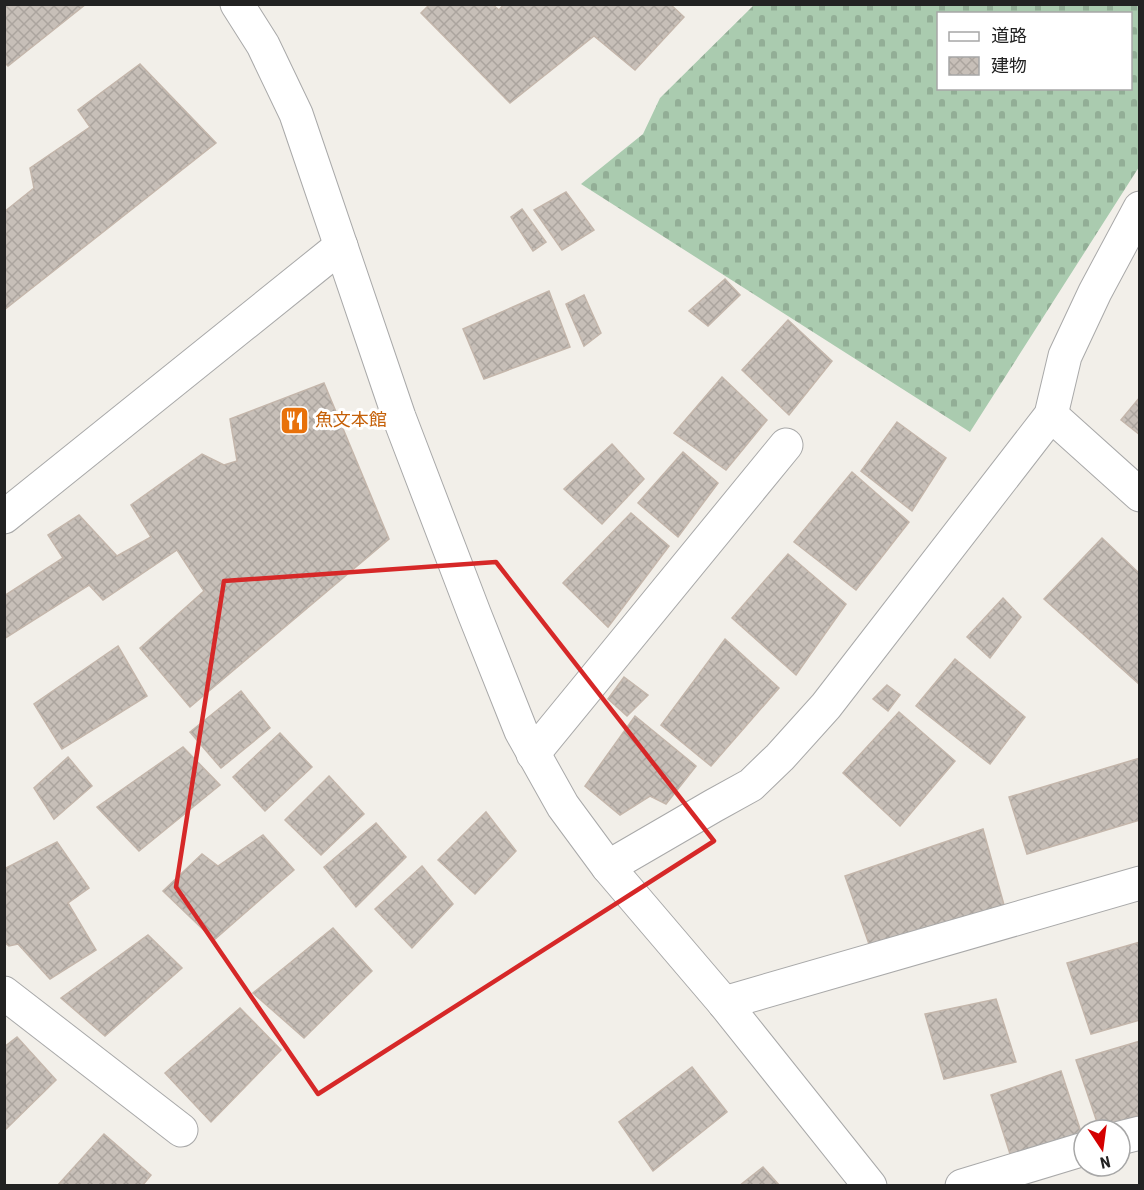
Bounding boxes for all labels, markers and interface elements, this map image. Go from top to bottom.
legend [937,12,1132,90]
text: 道路 [991,25,1027,46]
text: 建物 [991,55,1027,76]
restaurant icon: 魚文本館 [278,404,310,436]
place label: 魚文本館 [315,409,387,430]
north arrow [1072,1118,1132,1178]
text: N [1098,1152,1112,1172]

